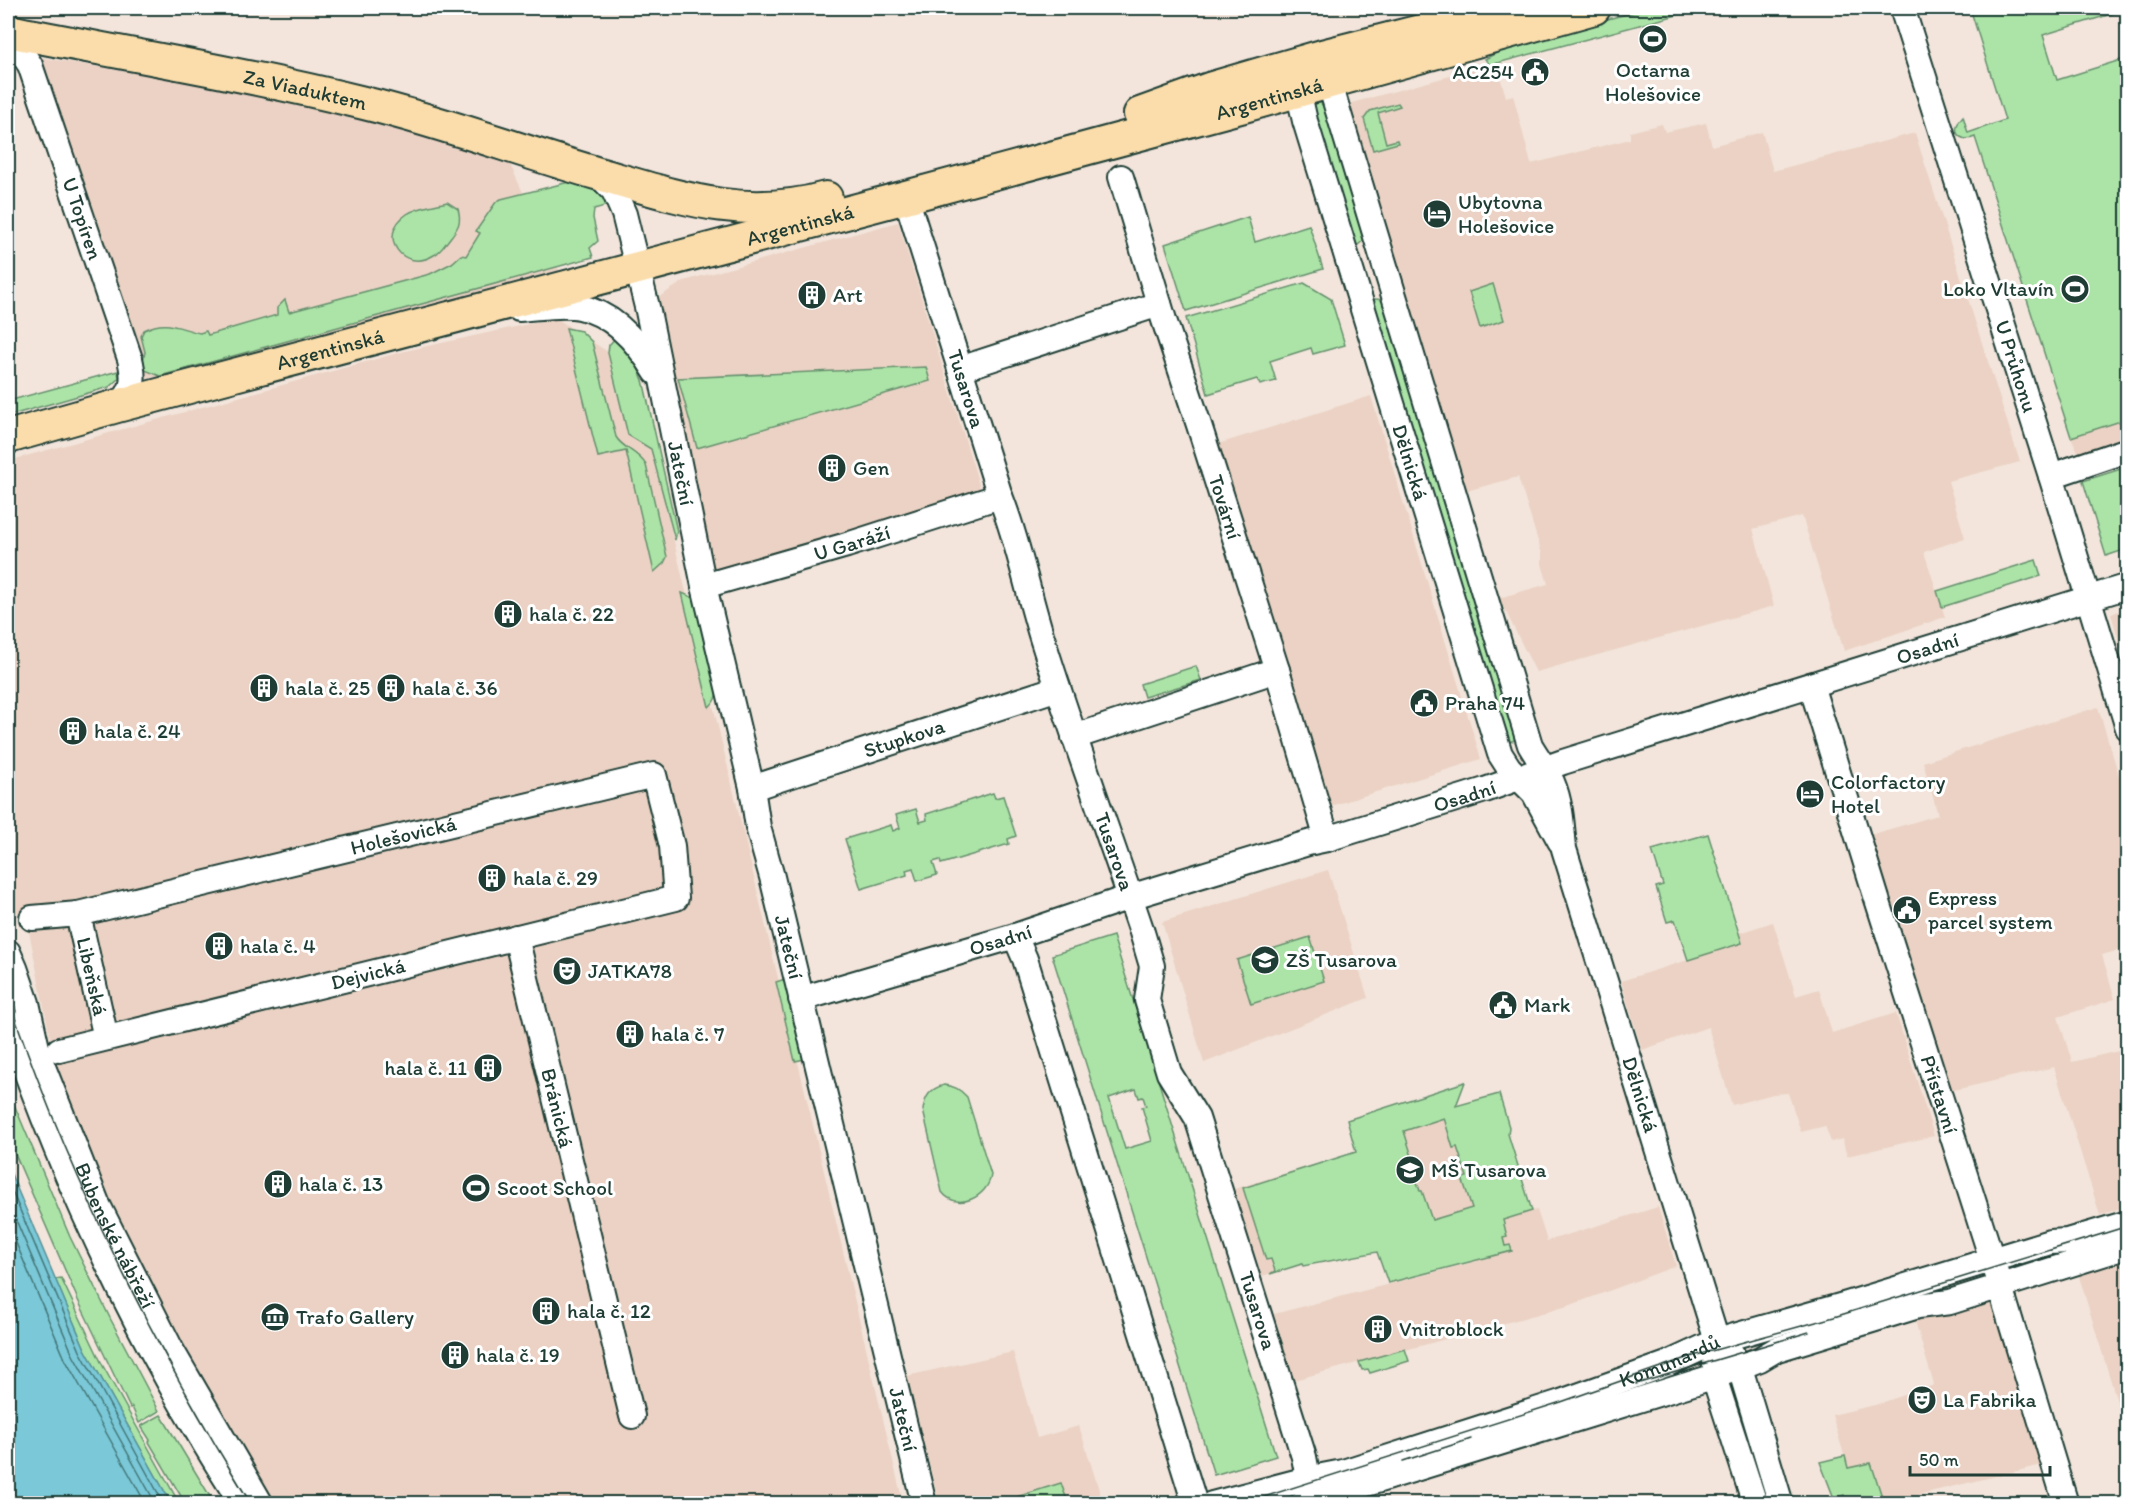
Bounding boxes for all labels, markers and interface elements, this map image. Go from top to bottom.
sports icon: Octarna Holešovice [1637,23,1669,55]
public building icon: AC254 [1519,56,1551,88]
place label: Octarna Holešovice [1605,57,1701,106]
place label: AC254 [1453,59,1514,84]
street label: Za Viaduktem [241,63,370,115]
street label: Argentinská [1213,71,1326,125]
street label: U Topíren [57,174,108,263]
place label: Ubytovna Holešovice [1458,189,1554,238]
street label: Argentinská [744,198,856,251]
hotel icon: Ubytovna Holešovice [1421,198,1453,230]
sports icon: Loko Vltavín [2059,273,2091,305]
place label: Loko Vltavín [1943,276,2054,301]
building icon: Art [796,279,828,311]
place label: Art [833,282,863,307]
street label: U Průhonu [1990,317,2043,415]
street label: Argentinská [274,323,387,375]
street label: Tusarova [943,346,991,431]
street label: Dělnická [1387,421,1434,503]
street label: Jateční [663,439,700,508]
building icon: Gen [816,452,848,484]
place label: Gen [853,455,890,480]
street label: Tovární [1204,471,1248,543]
street label: U Garáží [811,519,894,566]
building icon: hala č. 22 [492,598,524,630]
place label: hala č. 22 [529,601,614,626]
street label: Osadní [1893,626,1962,669]
building icon: hala č. 25 [248,672,280,704]
building icon: hala č. 36 [375,672,407,704]
place label: hala č. 25 [285,675,370,700]
place label: hala č. 36 [412,675,498,700]
public building icon: Praha 74 [1408,687,1440,719]
place label: Praha 74 [1445,690,1525,715]
street label: Stupkova [860,713,948,763]
building icon: hala č. 24 [57,715,89,747]
place label: hala č. 24 [94,718,181,743]
place label: Colorfactory Hotel [1831,769,1945,818]
street label: Osadní [1430,774,1500,817]
hotel icon: Colorfactory Hotel [1794,778,1826,810]
street label: Tusarova [1090,809,1140,894]
street label: Holešovická [348,810,459,860]
building icon: hala č. 29 [476,862,508,894]
place label: hala č. 29 [513,865,598,890]
place label: Express parcel system [1928,885,2053,934]
public building icon: Express parcel system [1891,894,1923,926]
street label: Jateční [770,912,809,982]
street label: Osadní [966,918,1036,961]
building icon: hala č. 4 [203,930,235,962]
place label: hala č. 4 [240,933,316,958]
street label: Libeňská [72,935,114,1018]
school or university icon: ZŠ Tusarova [1249,944,1281,976]
place label: ZŠ Tusarova [1286,947,1397,972]
street label: Dejvická [328,952,408,995]
theatre icon: JATKA78 [551,955,583,987]
place label: JATKA78 [588,958,672,983]
public building icon: Mark [1487,989,1519,1021]
place label: Mark [1524,992,1571,1017]
building icon: hala č. 7 [614,1018,646,1050]
place label: hala č. 7 [651,1021,724,1046]
building icon: hala č. 11 [472,1052,504,1084]
street label: Přístavní [1916,1052,1964,1137]
street label: Dělnická [1617,1053,1664,1136]
place label: hala č. 11 [385,1055,467,1080]
street label: Bránická [536,1066,580,1150]
school or university icon: MŠ Tusarova [1394,1154,1426,1186]
place label: MŠ Tusarova [1431,1157,1546,1182]
street label: Bubenské nábřeží [70,1159,162,1313]
building icon: hala č. 13 [262,1168,294,1200]
place label: hala č. 13 [299,1171,383,1196]
sports icon: Scoot School [460,1172,492,1204]
place label: Scoot School [497,1175,613,1200]
street label: Tusarova [1234,1268,1282,1353]
building icon: hala č. 12 [530,1295,562,1327]
place label: hala č. 12 [567,1298,651,1323]
museum icon: Trafo Gallery [259,1301,291,1333]
place label: Trafo Gallery [296,1304,414,1329]
building icon: Vnitroblock [1362,1313,1394,1345]
place label: Vnitroblock [1399,1316,1504,1341]
street label: Komunardů [1616,1328,1724,1392]
building icon: hala č. 19 [439,1339,471,1371]
place label: hala č. 19 [476,1342,560,1367]
theatre icon: La Fabrika [1906,1384,1938,1416]
street label: Jateční [884,1385,924,1454]
place label: La Fabrika [1943,1387,2037,1412]
scale bar [1910,1439,2050,1477]
text: 50 m [1919,1449,1959,1471]

